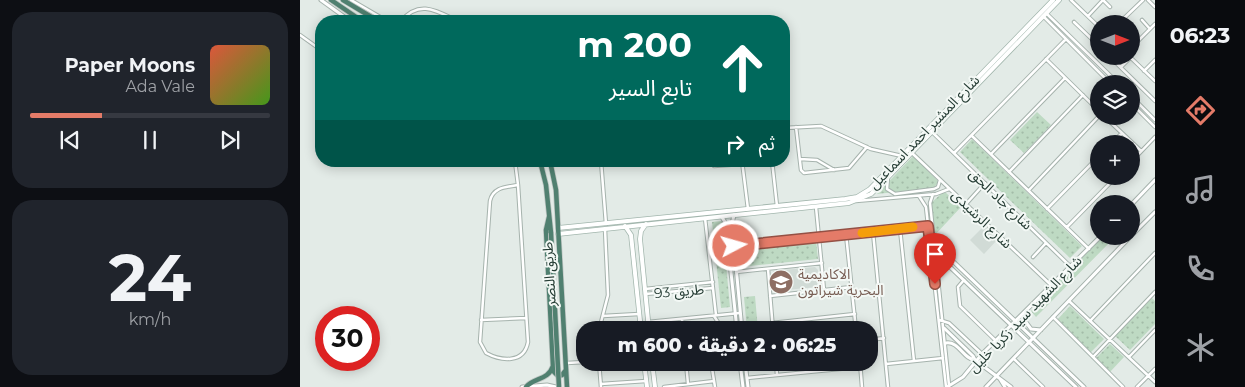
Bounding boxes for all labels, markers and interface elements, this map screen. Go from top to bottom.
north arrow [1090,15,1140,65]
map controls [1090,15,1140,245]
text: 06:23 [1170,22,1230,49]
text: 200 m [577,23,692,66]
icon: ahead [710,35,775,100]
text: Paper Moons [65,54,195,77]
street label: شارع المشير احمد اسماعيل [865,71,985,194]
text: تابع السير [609,75,692,102]
button: layers [1090,75,1140,125]
text: Ada Vale [125,77,195,96]
icon: directions [1183,93,1218,128]
icon: previous [56,126,84,154]
icon: pause [136,126,164,154]
icon: next [216,126,244,154]
icon: right [721,130,749,158]
text: ثم [759,132,775,155]
button: + [1090,135,1140,185]
street label: شارع جاد الحق [964,164,1036,235]
icon: music [1183,172,1218,207]
street label: شارع الرشيدى [947,186,1016,254]
button: − [1090,195,1140,245]
position arrow [707,219,759,271]
pin [914,233,956,284]
text: 24 [109,238,191,317]
icon: arrive [921,240,949,268]
street label: طريق النصر [538,241,561,308]
icon: phone [1183,251,1218,286]
street label: شارع الشهيد سيد زكريا خليل [964,252,1087,378]
place label: الاكاديمية البحرية شيراتون [798,265,884,299]
school or university icon: الاكاديمية البحرية شيراتون [768,269,794,295]
street label: طريق 93 [653,280,705,303]
speed limit sign: 30 [315,306,380,371]
text: km/h [129,310,171,329]
icon: climate [1183,330,1218,365]
text: 06:25 · 2 دقيقة · 600 m [618,334,836,357]

